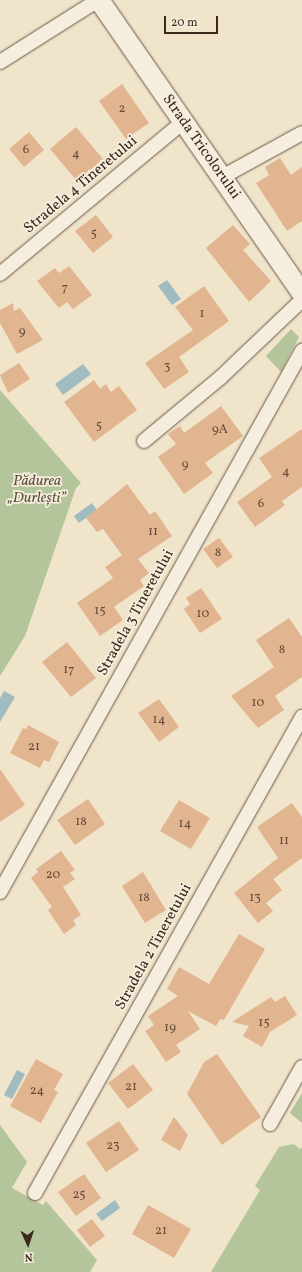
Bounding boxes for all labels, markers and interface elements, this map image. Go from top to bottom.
scale bar [166,8,220,34]
text: 20 m [171,15,198,31]
street label: Strada Tricolorului [158,91,244,203]
house number: 2 [119,101,125,117]
street label: Stradela 4 Tineretului [20,132,142,238]
house number: 6 [23,142,29,158]
house number: 4 [72,146,80,162]
house number: 5 [91,226,97,242]
house number: 7 [62,280,68,296]
house number: 1 [199,306,205,322]
house number: 9 [19,324,25,340]
house number: 3 [164,359,170,375]
house number: 5 [96,418,102,434]
house number: 9A [212,422,228,438]
house number: 9 [182,457,188,473]
house number: 4 [282,464,290,480]
park label: Pădurea „Durlești” [8,472,66,507]
house number: 6 [258,496,264,512]
house number: 11 [148,524,158,540]
house number: 8 [215,545,221,561]
street label: Stradela 3 Tineretului [94,547,178,679]
house number: 15 [94,603,106,619]
house number: 10 [197,606,209,622]
house number: 8 [279,642,285,658]
house number: 17 [63,662,75,678]
house number: 10 [252,695,264,711]
house number: 14 [153,712,165,728]
house number: 21 [28,739,40,755]
house number: 18 [75,814,87,830]
house number: 14 [179,816,191,832]
house number: 11 [279,833,289,849]
house number: 20 [46,867,60,883]
street label: Stradela 2 Tineretului [112,881,196,1013]
house number: 18 [138,890,150,906]
house number: 13 [249,890,261,906]
house number: 15 [258,1015,270,1031]
house number: 19 [164,1020,176,1036]
house number: 21 [125,1079,137,1095]
house number: 24 [30,1083,44,1099]
house number: 23 [106,1138,120,1154]
house number: 25 [72,1187,86,1203]
house number: 21 [155,1223,167,1239]
north arrow [8,1224,48,1264]
text: N [24,1249,33,1264]

